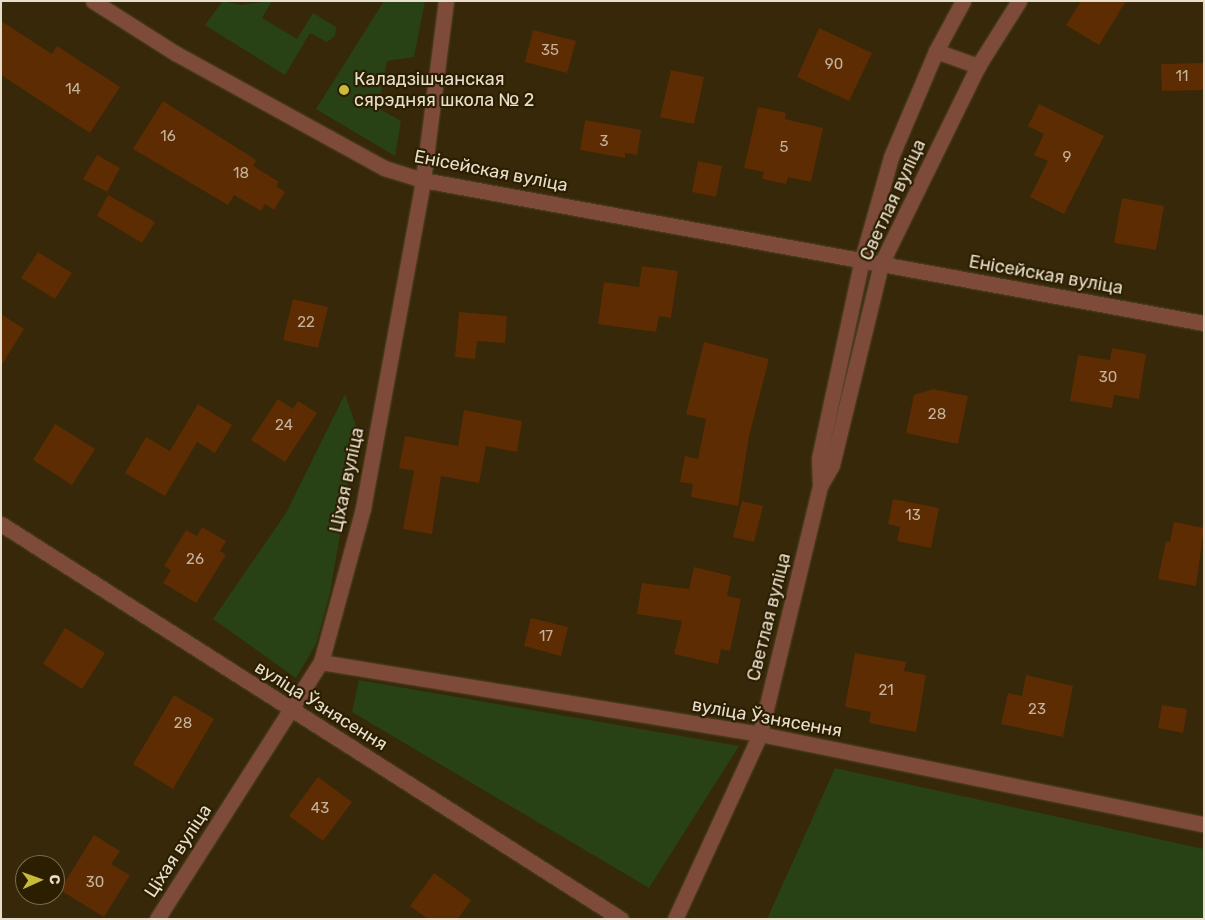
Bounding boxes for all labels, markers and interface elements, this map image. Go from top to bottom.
house number: 35 [541,42,559,60]
house number: 90 [825,56,843,74]
house number: 11 [1176,68,1188,86]
place label: Каладзішчанская сярэдняя школа № 2 [354,69,534,112]
house number: 14 [65,81,81,99]
marker: Каладзішчанская сярэдняя школа № 2 [338,84,350,96]
house number: 16 [160,128,176,146]
house number: 3 [599,133,609,151]
street label: Светлая вуліца [855,136,931,264]
house number: 5 [780,139,788,157]
street label: Енісейская вуліца [412,145,570,197]
house number: 9 [1063,149,1071,167]
house number: 18 [233,165,249,183]
street label: Енісейская вуліца [967,251,1125,299]
house number: 22 [297,314,315,332]
house number: 30 [1099,369,1117,387]
house number: 28 [928,406,946,424]
house number: 24 [275,417,293,435]
street label: Ціхая вуліца [325,426,369,534]
house number: 13 [905,507,921,525]
house number: 26 [186,551,204,569]
street label: Светлая вуліца [743,551,795,683]
house number: 17 [539,628,553,646]
street label: вуліца Ўзнясення [251,657,391,755]
house number: 21 [878,682,894,700]
street label: вуліца Ўзнясення [690,694,844,742]
house number: 23 [1028,701,1046,719]
house number: 28 [174,715,192,733]
street label: Ціхая вуліца [140,800,216,902]
house number: 43 [311,800,329,818]
north arrow [15,855,65,905]
text: С [46,874,63,885]
house number: 30 [86,874,104,892]

